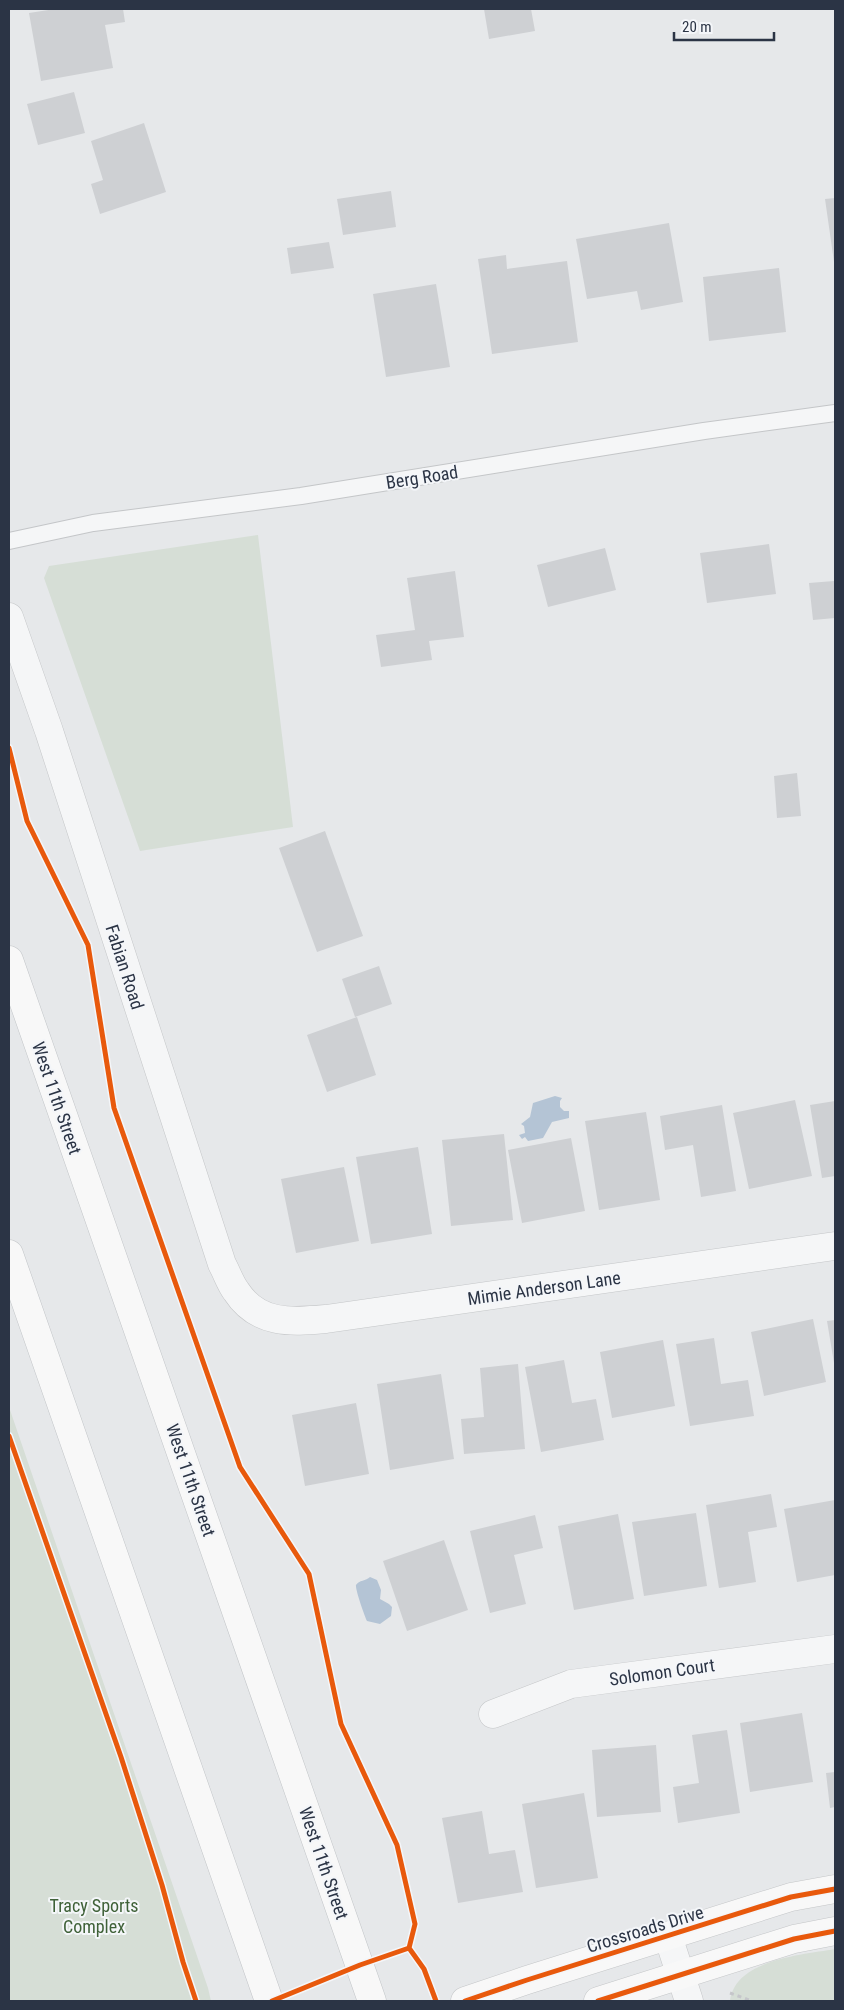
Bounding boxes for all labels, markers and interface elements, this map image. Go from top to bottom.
scale bar [674,10,774,42]
text: 20 m [682,18,712,36]
street label: Berg Road [384,461,460,493]
street label: Fabian Road [101,922,149,1012]
street label: West 11th Street [28,1039,86,1157]
street label: Mimie Anderson Lane [466,1267,622,1309]
street label: West 11th Street [162,1421,220,1539]
street label: Solomon Court [608,1654,716,1690]
street label: West 11th Street [295,1804,353,1922]
park label: Tracy Sports Complex [49,1895,139,1937]
street label: Crossroads Drive [584,1901,706,1957]

